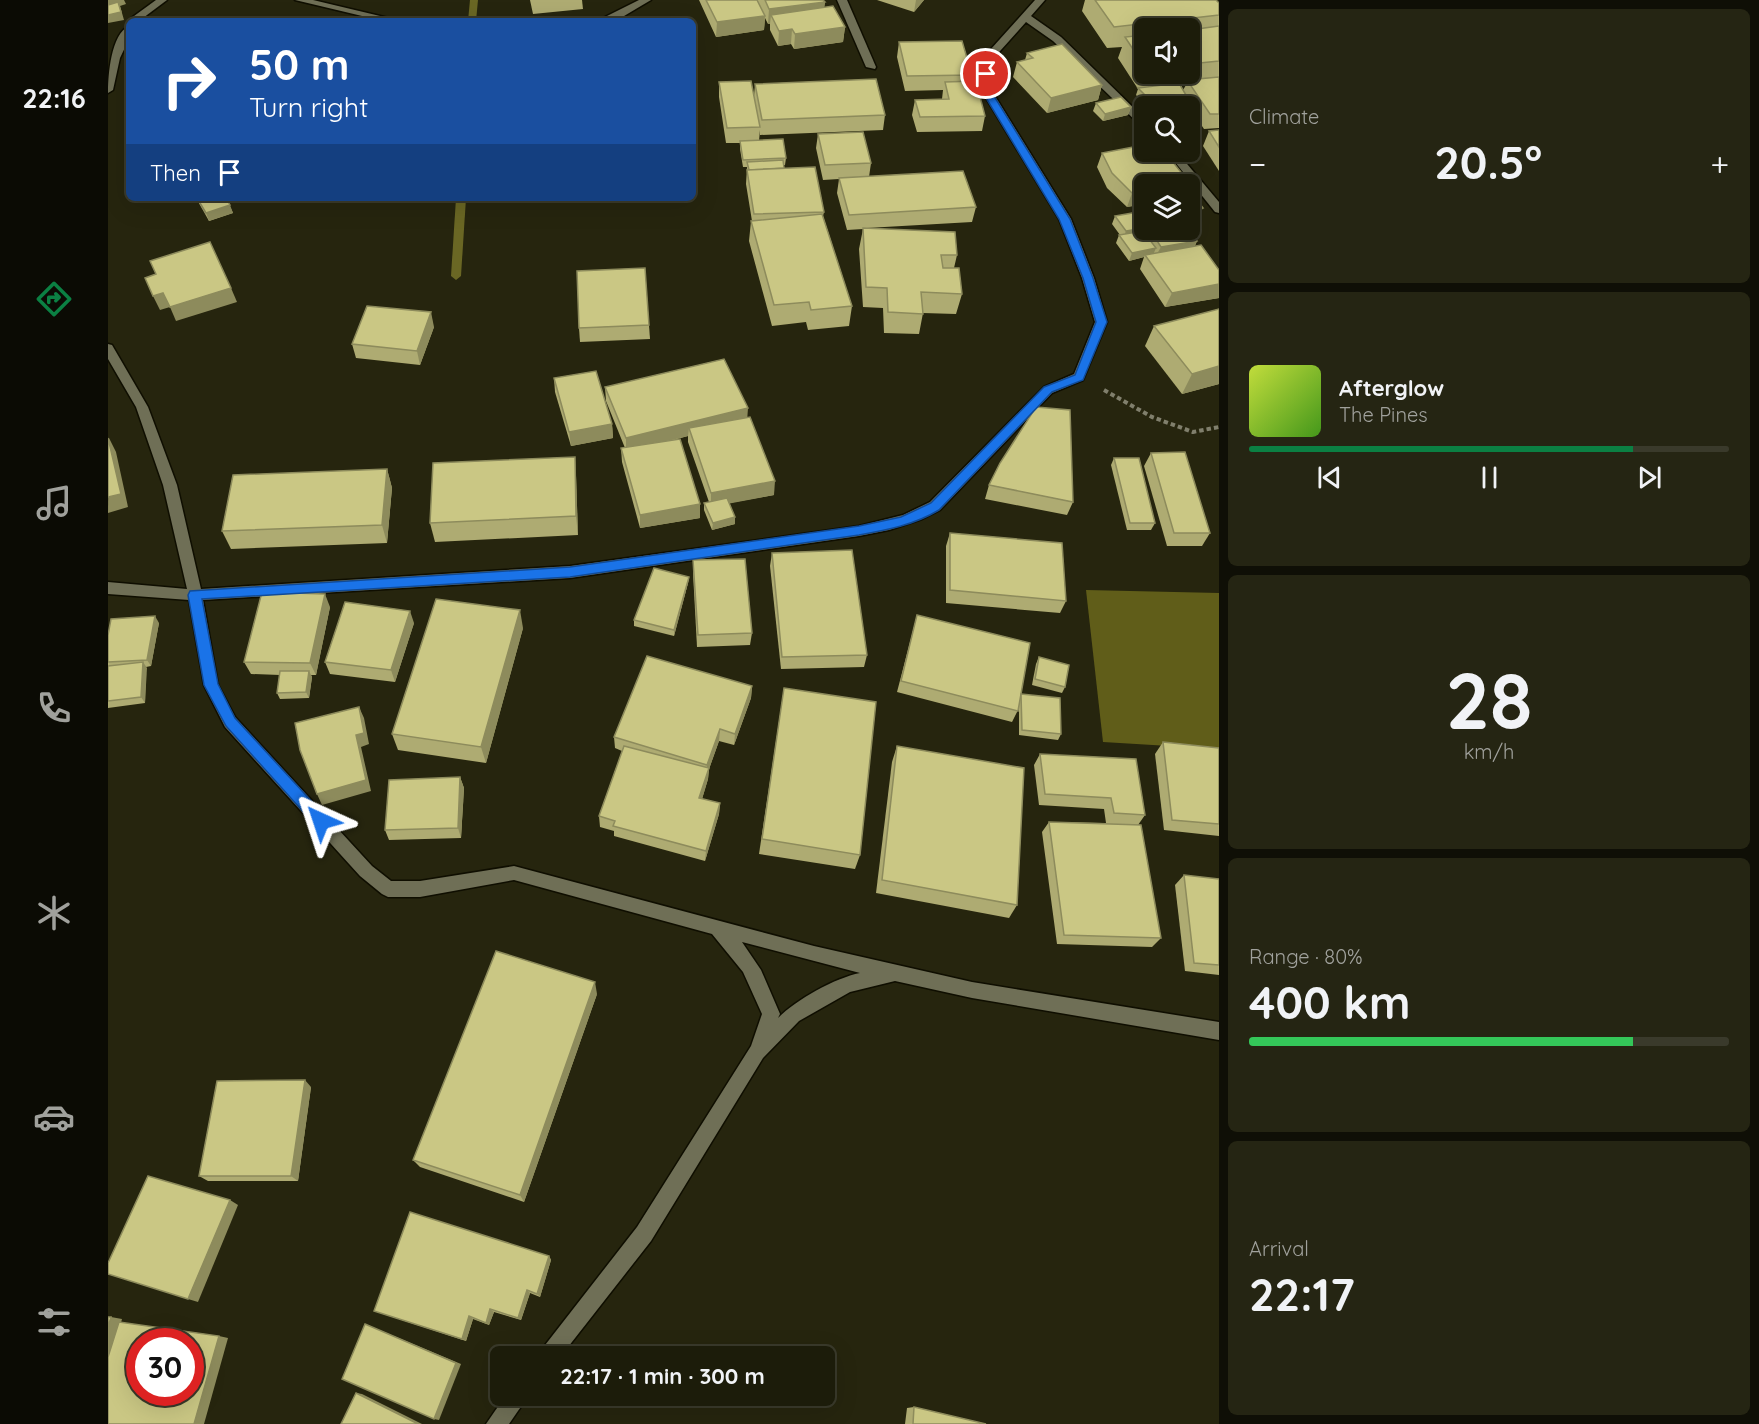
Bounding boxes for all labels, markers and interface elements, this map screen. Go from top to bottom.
map controls [1134,18,1200,240]
button: sound [1134,18,1200,84]
text: 50 m [249,38,349,91]
icon: right [150,42,228,120]
pin [960,48,1011,99]
icon: arrive [969,57,1002,90]
text: 22:16 [22,81,86,115]
text: Turn right [249,90,368,124]
button: search [1134,96,1200,162]
text: Climate [1249,104,1319,129]
text: 20.5° [1434,134,1542,190]
text: − [1249,143,1266,184]
text: + [1710,143,1729,184]
icon: arrive [213,156,246,189]
text: Then [150,159,201,187]
button: layers [1134,174,1200,240]
icon: directions [33,278,75,320]
text: Afterglow [1339,374,1444,402]
text: The Pines [1339,402,1428,427]
icon: previous [1313,461,1346,494]
icon: pause [1473,461,1506,494]
icon: next [1633,461,1666,494]
icon: music [33,482,75,524]
text: 28 [1445,651,1533,749]
icon: phone [33,687,75,729]
text: km/h [1464,739,1514,764]
position arrow [289,789,353,853]
icon: climate [33,892,75,934]
text: Range · 80% [1249,944,1363,969]
text: 400 km [1249,974,1410,1030]
icon: car [33,1096,75,1138]
text: Arrival [1249,1236,1309,1261]
text: 22:17 [1249,1266,1355,1322]
icon: filters [33,1301,75,1343]
speed limit sign: 30 [126,1328,204,1406]
text: 22:17 · 1 min · 300 m [560,1362,765,1390]

